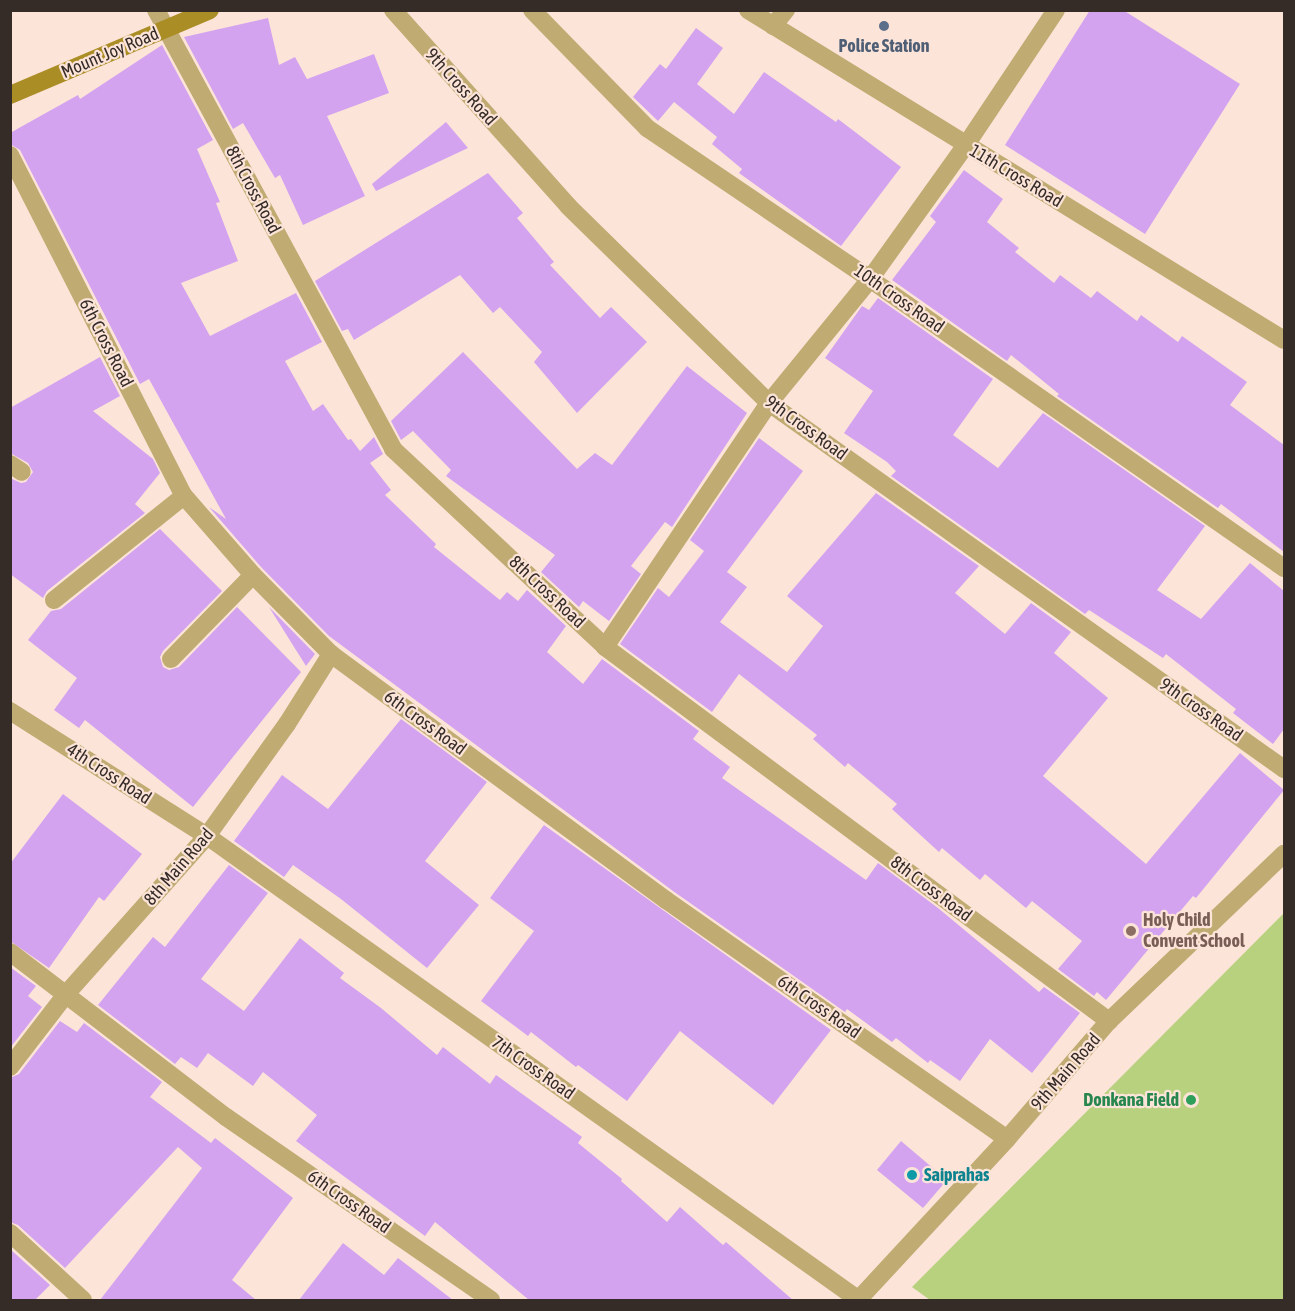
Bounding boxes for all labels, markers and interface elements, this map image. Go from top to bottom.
marker: Police Station [877,19,891,33]
street label: Mount Joy Road [58,23,162,83]
place label: Police Station [839,35,929,57]
street label: 9th Cross Road [421,44,501,130]
street label: 11th Cross Road [966,140,1066,212]
street label: 8th Cross Road [221,142,285,238]
street label: 10th Cross Road [850,260,948,338]
street label: 6th Cross Road [75,295,137,391]
street label: 9th Cross Road [761,391,851,465]
street label: 8th Cross Road [504,551,590,633]
street label: 9th Cross Road [1155,674,1247,746]
street label: 6th Cross Road [380,686,470,760]
street label: 4th Cross Road [63,739,155,809]
street label: 8th Main Road [140,824,218,910]
street label: 8th Cross Road [886,851,976,927]
place label: Holy Child Convent School [1143,910,1245,952]
marker: Holy Child Convent School [1124,924,1138,938]
street label: 6th Cross Road [773,971,865,1043]
street label: 9th Main Road [1027,1029,1105,1115]
street label: 7th Cross Road [487,1032,579,1104]
place label: Donkana Field [1083,1089,1179,1111]
marker: Donkana Field [1184,1093,1198,1107]
place label: Saiprahas [924,1164,989,1186]
street label: 6th Cross Road [303,1166,395,1238]
marker: Saiprahas [905,1168,919,1182]

